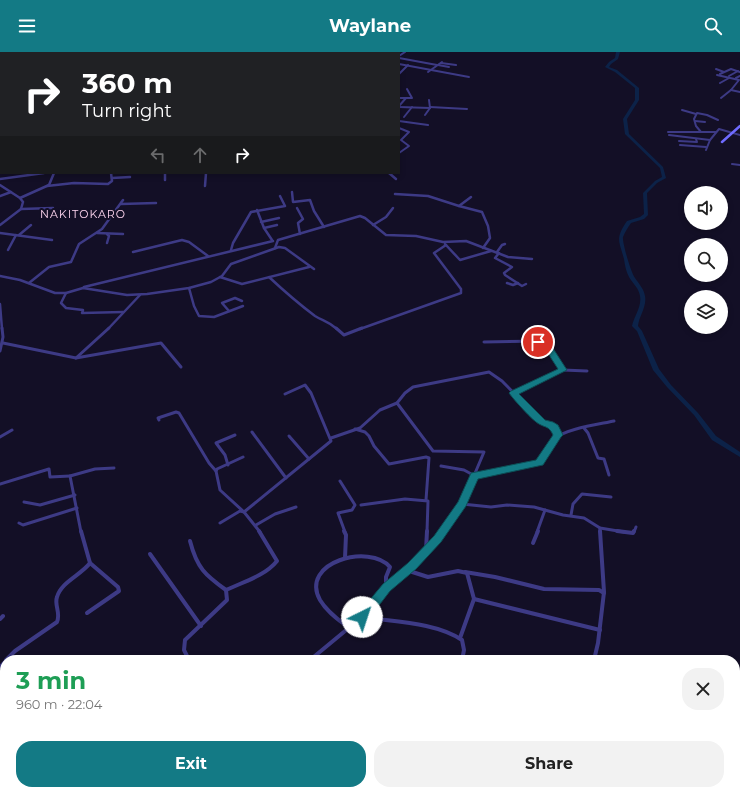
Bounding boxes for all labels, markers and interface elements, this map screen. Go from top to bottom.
icon: menu [16,15,38,37]
text: Waylane [329,15,411,37]
icon: search [702,15,724,37]
text: 360 m [82,66,173,100]
icon: right [16,68,68,120]
text: Turn right [82,100,172,122]
icon: left [147,144,169,166]
icon: ahead [189,144,211,166]
icon: right [231,144,253,166]
map controls [684,186,728,334]
button: sound [684,186,728,230]
district label: NAKITOKARO [40,207,126,221]
button: search [684,238,728,282]
button: layers [684,290,728,334]
pin [521,325,555,359]
icon: arrive [527,331,549,353]
position arrow [341,596,383,638]
text: 3 min [16,666,86,695]
button: close [682,668,724,710]
text: 960 m · 22:04 [16,696,102,712]
button: Exit [16,741,366,787]
button: Share [374,741,724,787]

